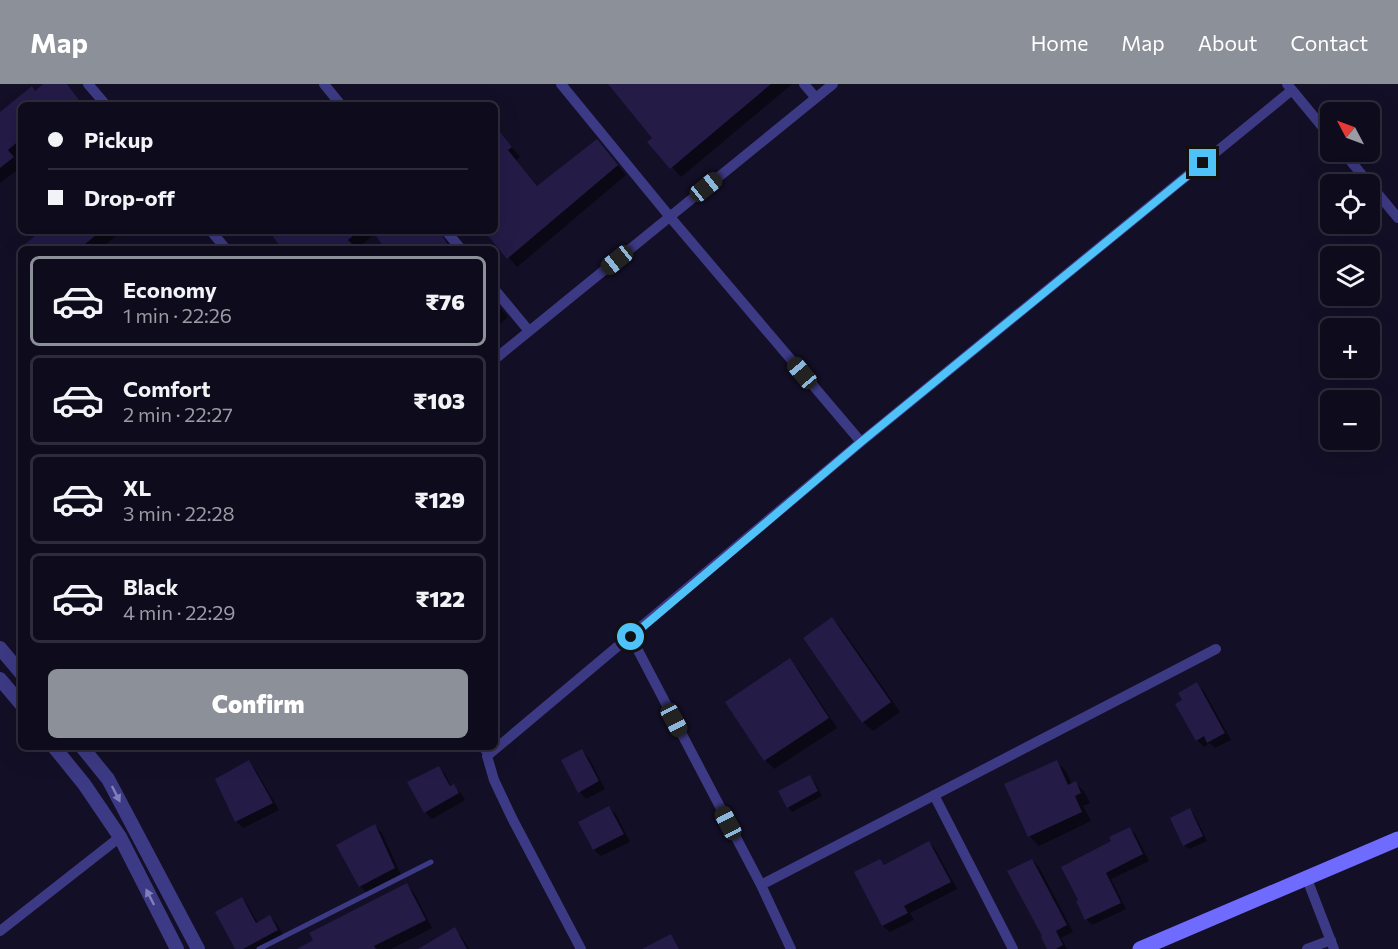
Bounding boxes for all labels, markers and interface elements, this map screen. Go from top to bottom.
text: Map [30,25,88,59]
text: Home [1031,30,1088,55]
text: Map [1121,30,1165,55]
text: About [1198,30,1257,55]
text: Contact [1290,30,1368,55]
north arrow [1320,102,1380,162]
map controls [1320,102,1380,450]
text: Pickup [84,126,153,153]
route end [1189,149,1216,176]
car [686,169,726,205]
button: locate [1320,174,1380,234]
text: Drop-off [84,184,175,211]
car [597,242,637,278]
button: layers [1320,246,1380,306]
icon: car [51,274,105,328]
text: Economy [123,276,217,303]
text: ₹76 [425,288,465,315]
text: 1 min · 22:26 [123,303,232,327]
button: + [1320,318,1380,378]
car [784,353,820,393]
icon: car [51,373,105,427]
text: Comfort [123,375,211,402]
text: ₹103 [413,387,465,414]
button: − [1320,390,1380,450]
text: 2 min · 22:27 [123,402,233,426]
icon: car [51,472,105,526]
text: XL [123,474,151,501]
text: ₹129 [415,486,465,513]
text: 3 min · 22:28 [123,501,235,525]
icon: car [51,571,105,625]
text: Black [123,573,178,600]
text: ₹122 [415,585,465,612]
text: 4 min · 22:29 [123,600,235,624]
route start [617,623,644,650]
button: Confirm [48,669,468,738]
car [658,700,690,740]
one-way arrow [111,786,121,803]
car [712,803,744,843]
one-way arrow [146,888,156,906]

